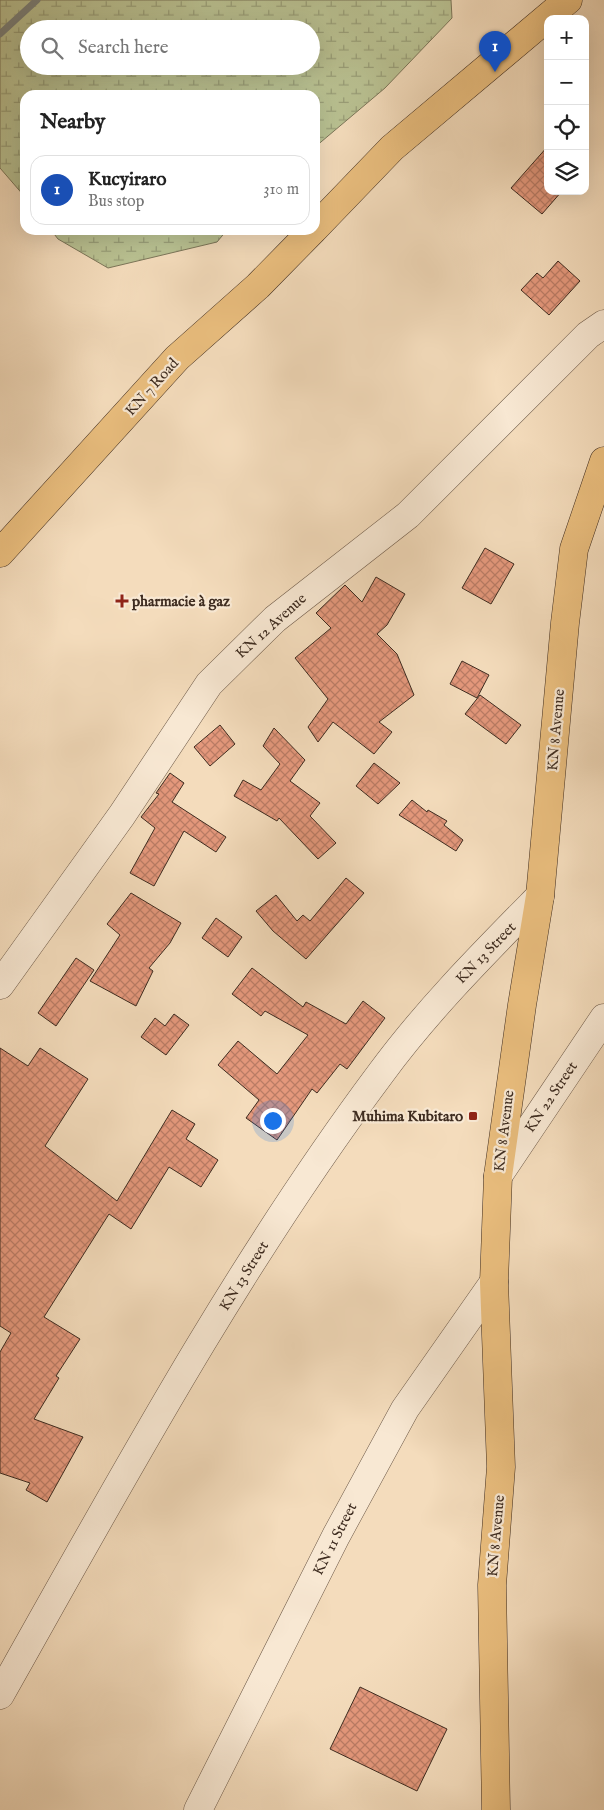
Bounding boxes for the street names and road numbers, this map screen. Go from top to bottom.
street label: KN 7 Road [121,353,184,420]
street label: KN 12 Avenue [232,589,310,663]
street label: KN 8 Avenue [543,688,569,772]
street label: KN 13 Street [452,918,520,988]
street label: KN 22 Street [520,1058,582,1136]
street label: KN 8 Avenue [490,1089,518,1173]
street label: KN 13 Street [215,1238,273,1314]
street label: KN 8 Avenue [483,1494,509,1578]
street label: KN 11 Street [309,1500,361,1578]

